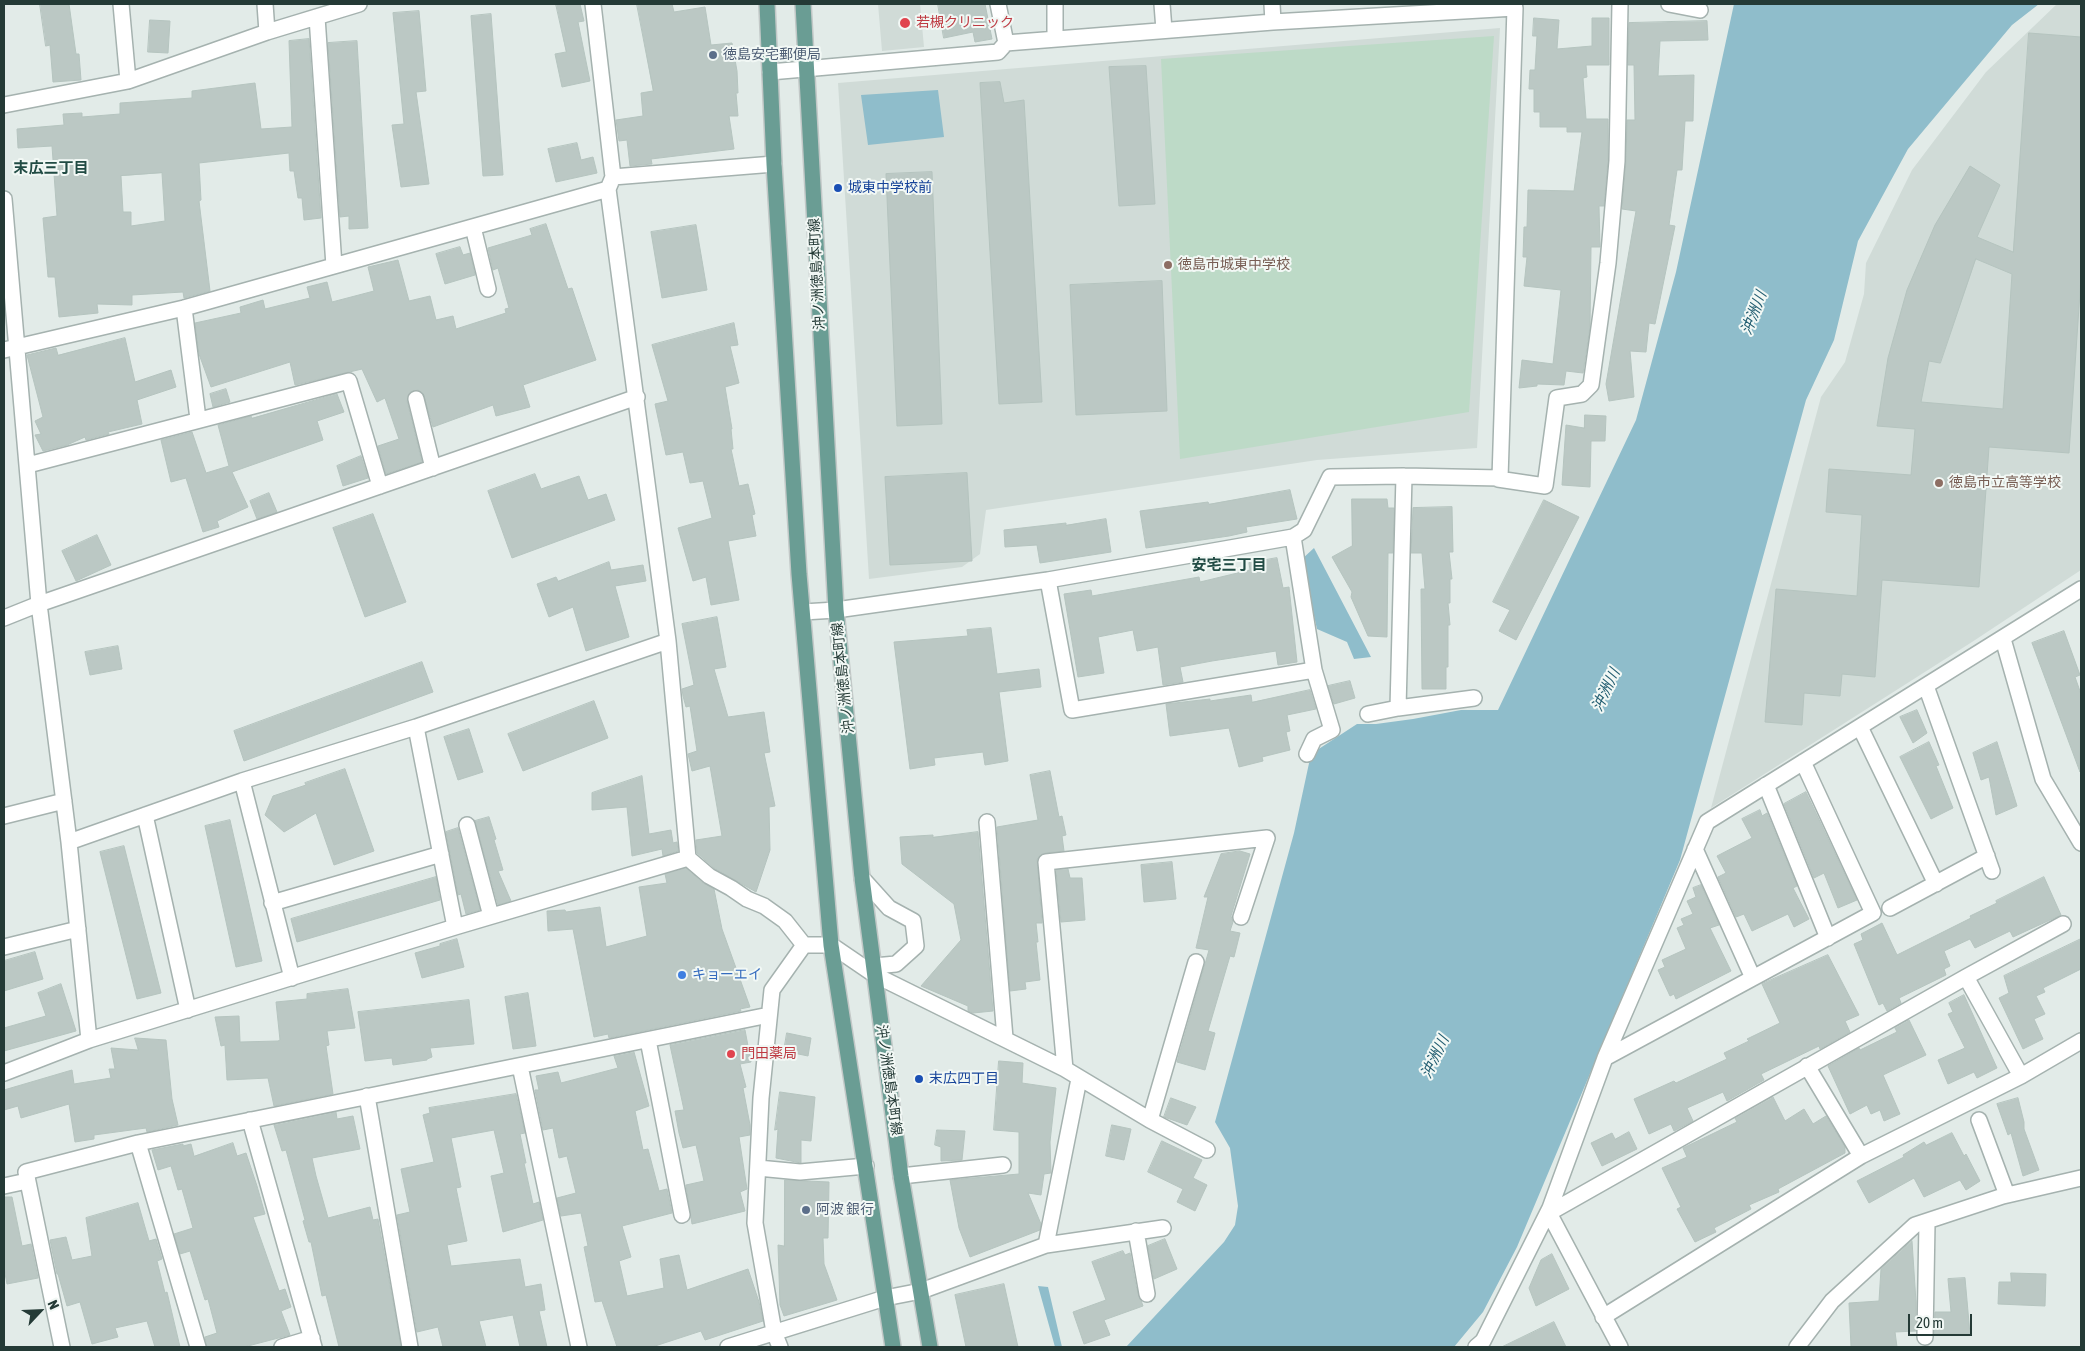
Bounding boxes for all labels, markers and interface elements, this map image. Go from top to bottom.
place label: 若槻クリニック [916,15,1014,31]
marker: 若槻クリニック [898,16,912,30]
place label: 徳島安宅郵便局 [723,47,821,63]
marker: 徳島安宅郵便局 [707,49,719,61]
district label: 末広三丁目 [14,159,88,177]
place label: 城東中学校前 [848,180,932,196]
marker: 城東中学校前 [832,182,844,194]
street label: 沖ノ洲徳島本町線 [806,218,828,330]
place label: 徳島市城東中学校 [1178,257,1290,273]
marker: 徳島市城東中学校 [1162,259,1174,271]
water label: 沖洲川 [1738,289,1770,337]
place label: 徳島市立高等学校 [1949,475,2061,491]
marker: 徳島市立高等学校 [1933,477,1945,489]
district label: 安宅三丁目 [1192,556,1266,574]
street label: 沖ノ洲徳島本町線 [829,621,857,735]
water label: 沖洲川 [1588,666,1624,714]
place label: キョーエイ [692,967,762,983]
marker: キョーエイ [676,969,688,981]
street label: 沖ノ洲徳島本町線 [873,1023,905,1137]
water label: 沖洲川 [1417,1033,1453,1081]
place label: 門田薬局 [741,1046,797,1062]
marker: 門田薬局 [725,1048,737,1060]
place label: 末広四丁目 [929,1071,999,1087]
marker: 末広四丁目 [913,1073,925,1085]
place label: 阿波 銀行 [816,1202,874,1218]
marker: 阿波 銀行 [800,1204,812,1216]
north arrow [15,1286,65,1336]
text: N [45,1298,63,1312]
scale bar [1910,1304,1974,1336]
text: 20 m [1916,1314,1943,1331]

